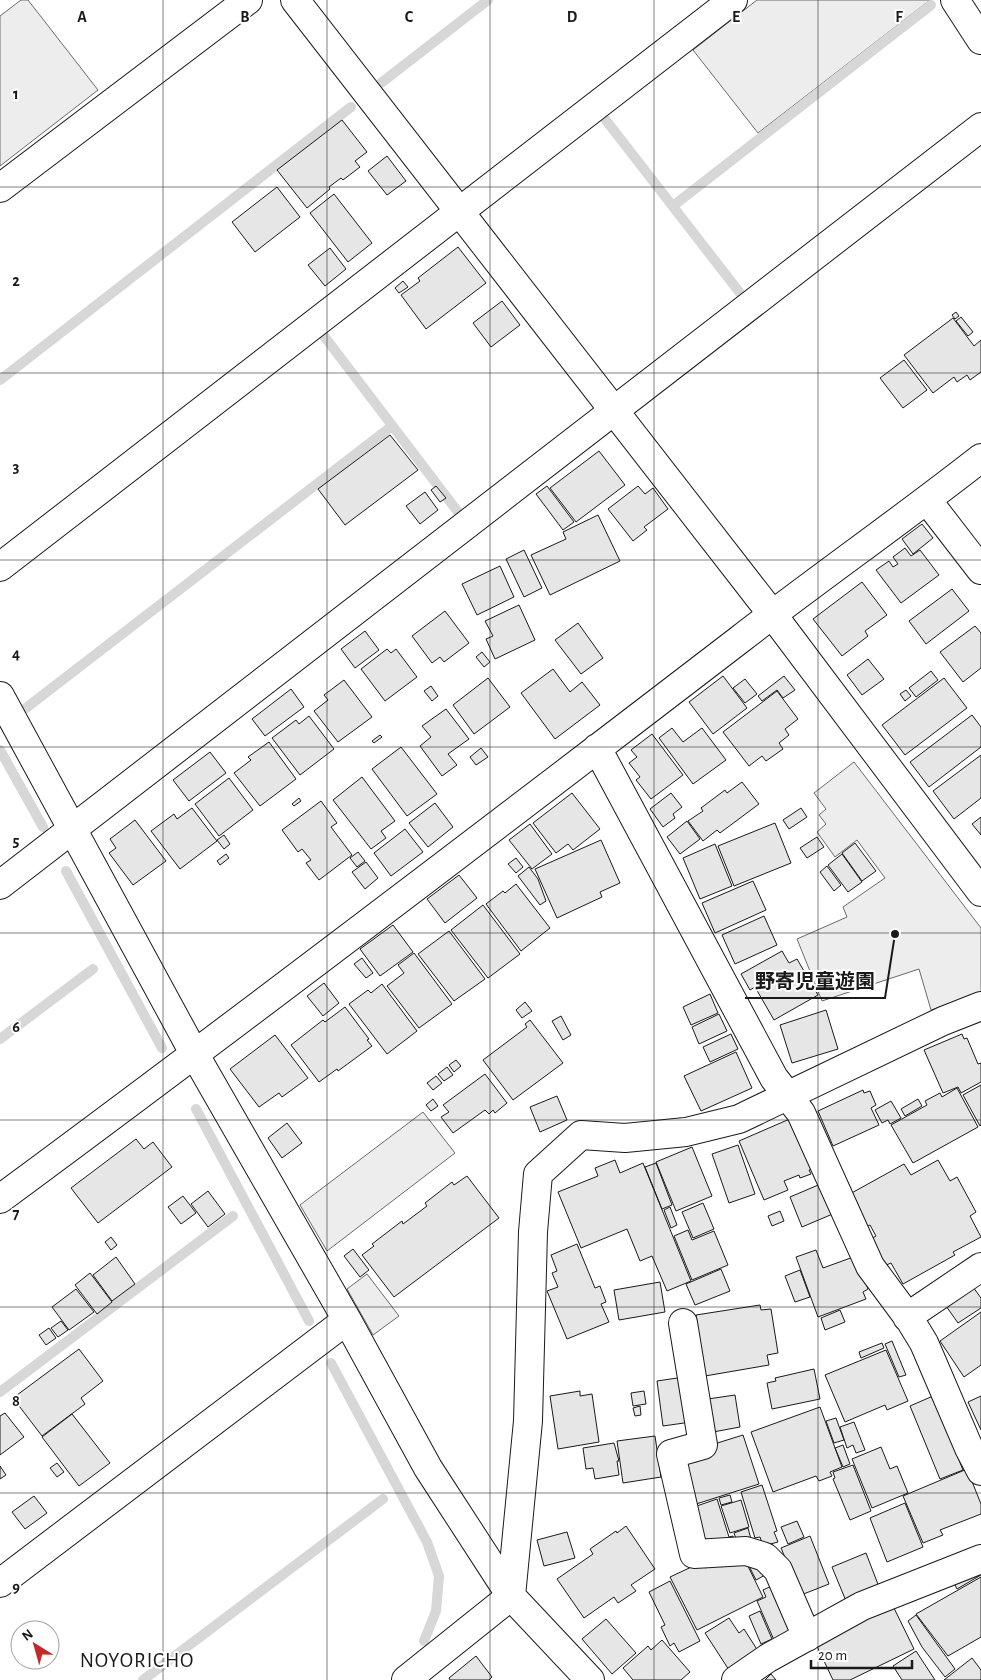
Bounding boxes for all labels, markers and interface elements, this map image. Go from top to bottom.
text: A [77,9,87,25]
text: B [240,9,250,25]
text: C [405,9,414,25]
text: D [567,9,578,25]
text: E [732,9,740,25]
text: F [895,9,903,25]
text: 1 [13,86,19,102]
text: 2 [12,273,20,289]
text: 3 [13,459,20,475]
text: 4 [12,646,20,662]
text: 5 [13,833,20,849]
callout: 野寄児童遊園 [745,963,885,998]
text: 野寄児童遊園 [755,970,875,992]
text: 6 [12,1019,20,1035]
text: 7 [13,1206,20,1222]
text: 8 [12,1393,20,1409]
text: 9 [12,1579,20,1595]
north arrow [10,1620,60,1670]
text: N [20,1627,36,1644]
scale bar [811,1638,912,1670]
text: 20 m [818,1648,847,1663]
district label: NOYORICHO [80,1650,194,1671]

